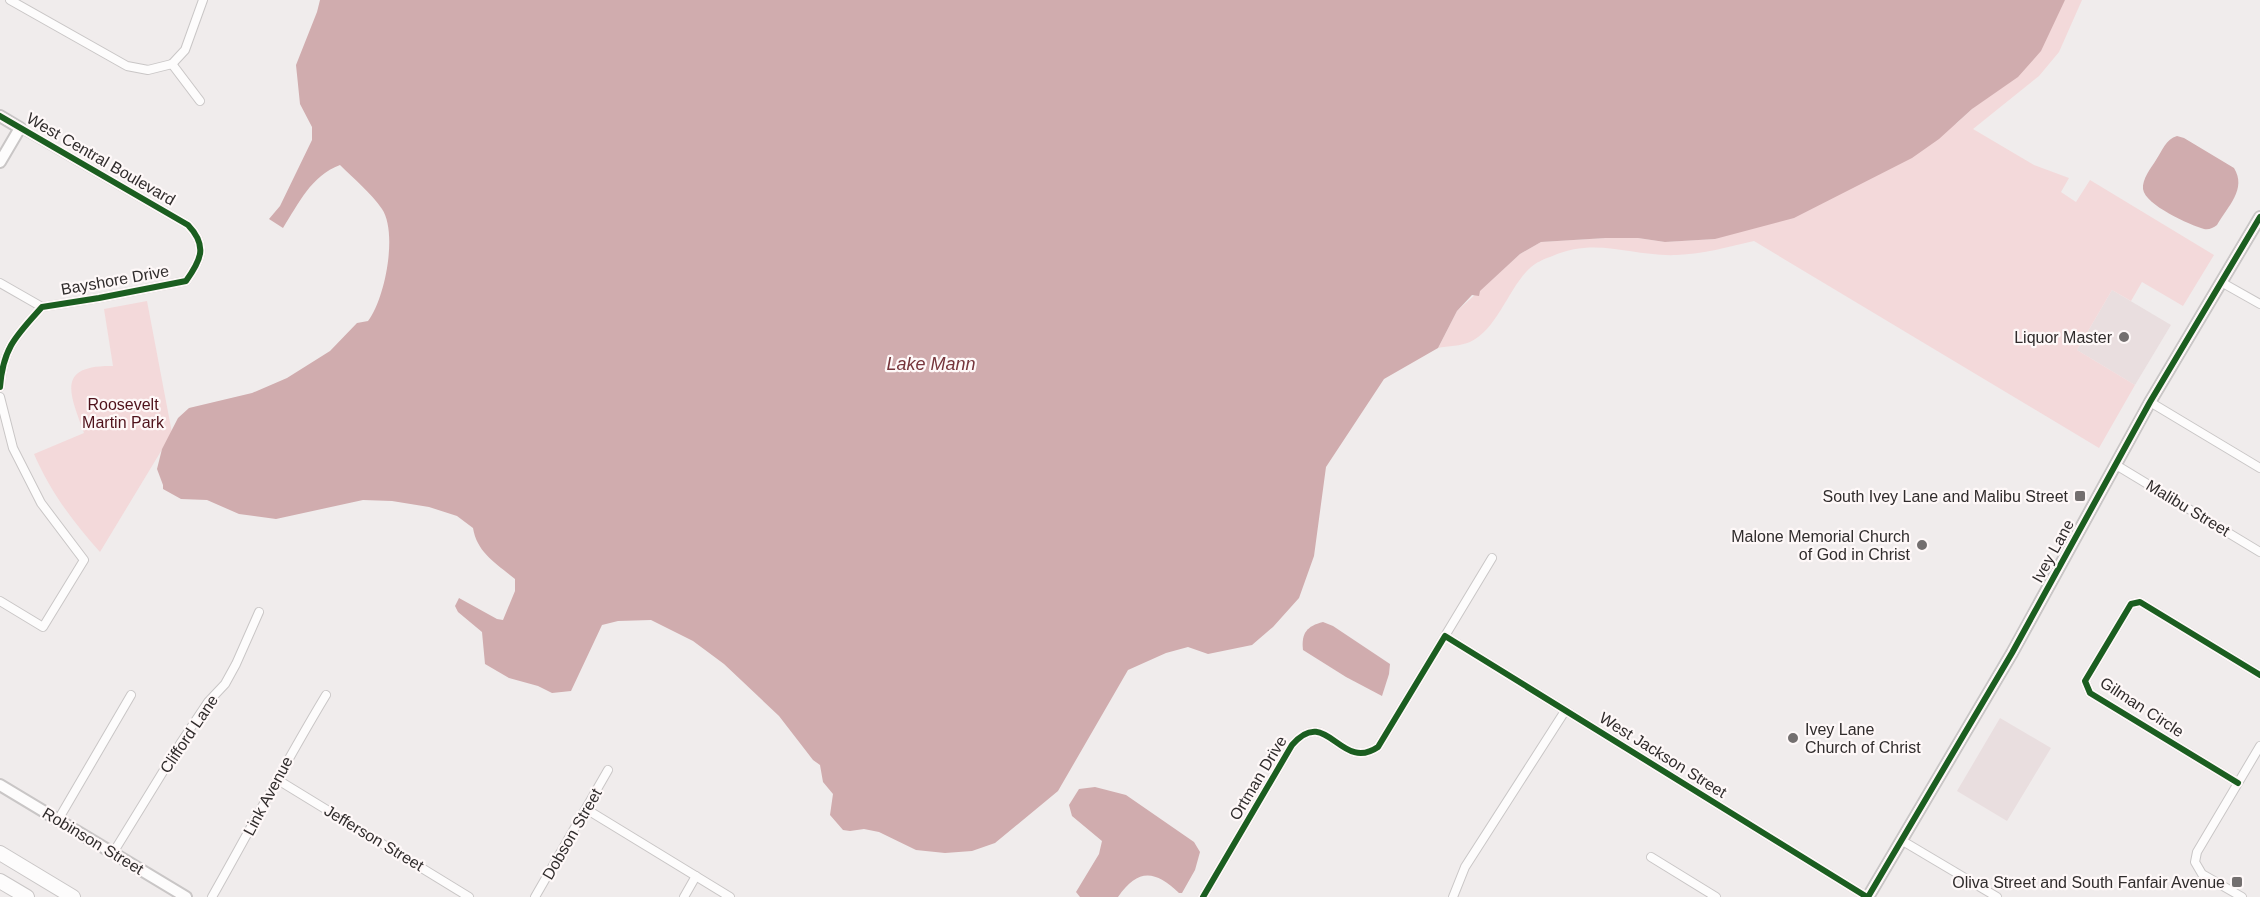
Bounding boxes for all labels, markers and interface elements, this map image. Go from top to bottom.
street label: West Central Boulevard [24,109,178,209]
street label: Bayshore Drive [60,262,170,298]
place label: Liquor Master [2014,329,2113,346]
marker: Liquor Master [2117,330,2131,344]
water label: Lake Mann [886,354,976,374]
park label: Roosevelt Martin Park [82,396,165,431]
street label: Malibu Street [2143,476,2233,540]
place label: South Ivey Lane and Malibu Street [1823,488,2069,505]
marker: South Ivey Lane and Malibu Street [2073,489,2087,503]
street label: Ivey Lane [2029,516,2077,585]
place label: Malone Memorial Church of God in Christ [1731,528,1911,563]
marker: Malone Memorial Church of God in Christ [1915,538,1929,552]
street label: Gilman Circle [2097,674,2187,740]
street label: Clifford Lane [157,692,221,776]
street label: West Jackson Street [1596,709,1730,801]
place label: Ivey Lane Church of Christ [1805,721,1921,756]
marker: Ivey Lane Church of Christ [1786,731,1800,745]
street label: Ortman Drive [1226,733,1290,823]
street label: Link Avenue [240,754,296,838]
street label: Dobson Street [539,785,605,883]
street label: Jefferson Street [321,802,427,875]
street label: Robinson Street [39,804,147,878]
place label: Oliva Street and South Fanfair Avenue [1952,874,2225,891]
marker: Oliva Street and South Fanfair Avenue [2230,875,2244,889]

